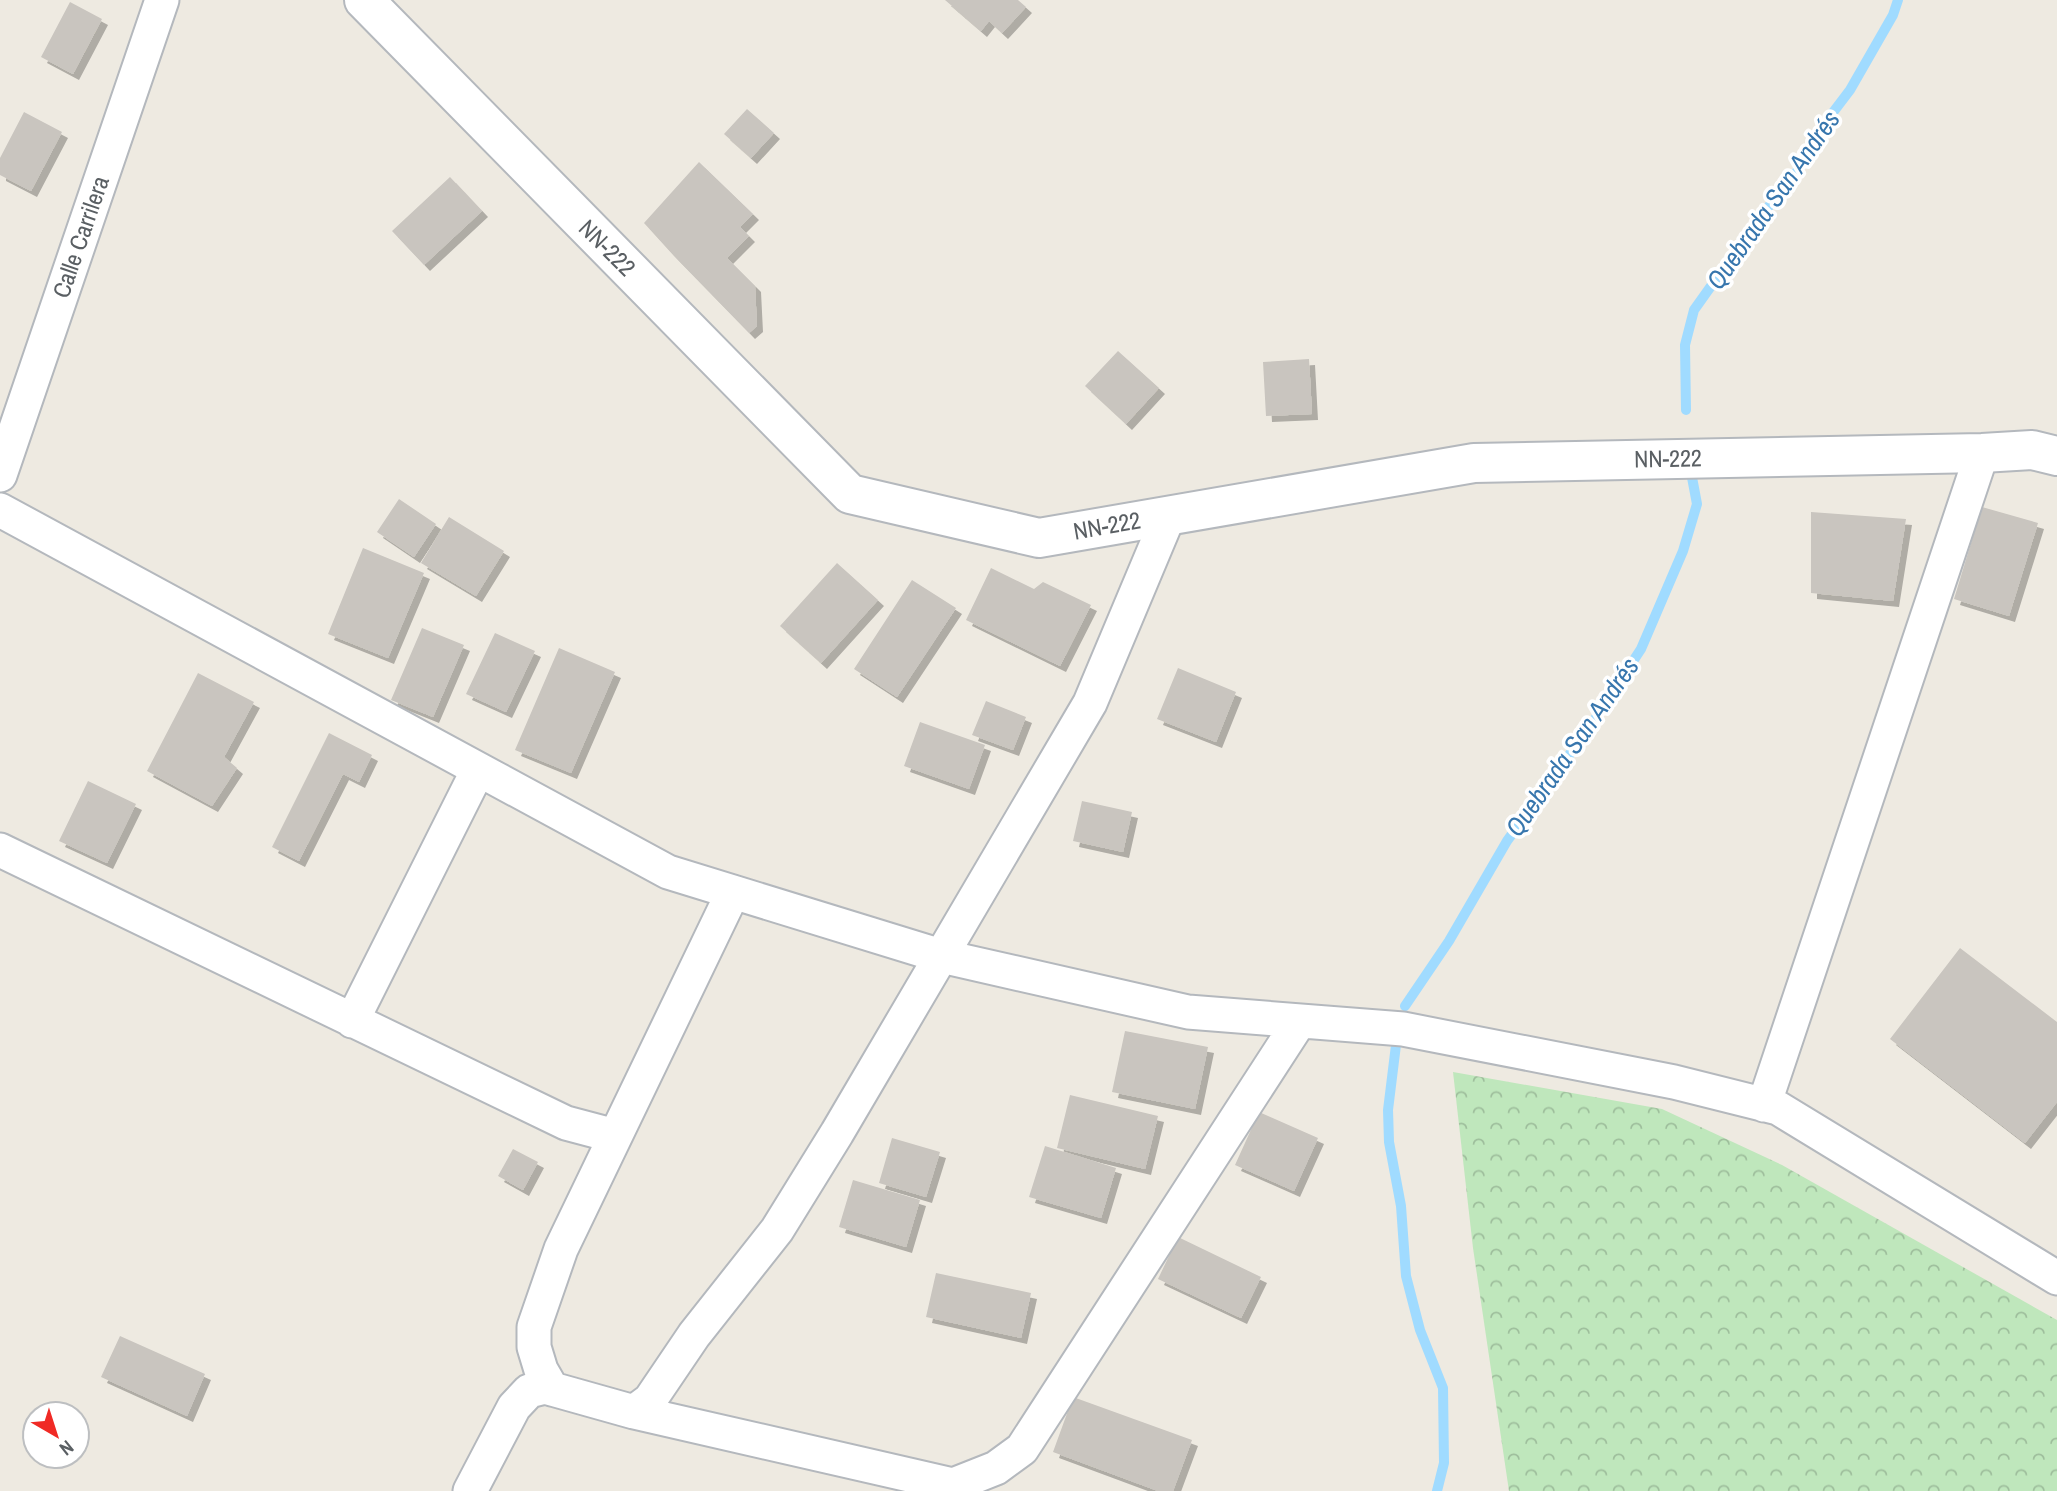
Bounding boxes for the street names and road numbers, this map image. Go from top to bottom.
street label: Calle Carrilera [44,171,116,302]
street label: NN-222 [572,212,643,283]
street label: NN-222 [1634,441,1702,475]
street label: NN-222 [1071,503,1143,547]

